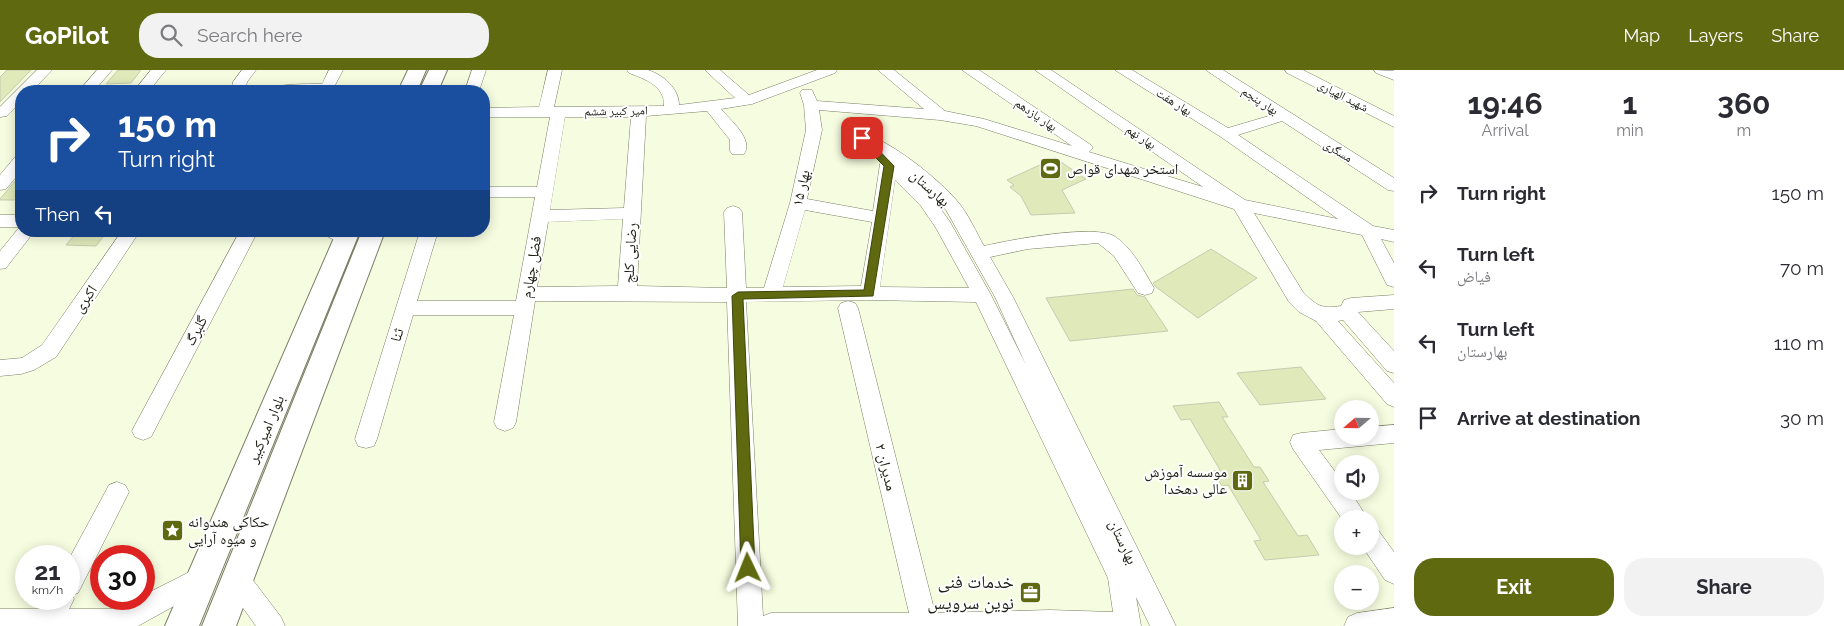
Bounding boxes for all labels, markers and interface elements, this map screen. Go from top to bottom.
search box [139,13,489,58]
text: GoPilot [25,21,109,50]
icon: search [157,21,185,49]
text: Search here [197,24,303,46]
text: Map [1624,25,1660,46]
text: Layers [1688,25,1743,46]
text: Share [1771,25,1819,46]
street label: شهید الهیاری [1315,77,1371,115]
street label: بهار پنجم [1239,84,1281,119]
street label: بهار هفت [1153,86,1194,119]
text: 19:46 [1467,86,1543,121]
text: 1 [1623,86,1637,121]
text: 360 [1717,86,1771,121]
street label: بهار یازدهم [1012,96,1060,135]
street label: امیر کبیر ششم [584,103,648,120]
text: 150 m [118,104,217,145]
icon: right [35,105,100,170]
pin [841,117,883,159]
text: Arrival [1482,121,1529,140]
text: min [1616,121,1644,140]
text: m [1736,121,1751,140]
street label: بهار نهم [1123,122,1159,153]
icon: arrive [848,124,876,152]
street label: مسگری [1321,137,1355,165]
text: Turn right [118,146,215,172]
sports icon: استخر شهدای قواص [1039,157,1063,181]
place label: استخر شهدای قواص [1067,160,1178,179]
street label: بهارستان [906,165,954,211]
street label: بهار ۱۵ [788,168,814,208]
icon: right [1414,179,1442,207]
text: Turn right [1457,182,1546,204]
text: 150 m [1772,182,1824,204]
icon: left [90,200,118,228]
text: Then [35,203,80,225]
street label: رضایی کلج [619,222,642,284]
street label: فضل چهارم [517,234,546,300]
text: Turn left [1457,243,1534,265]
icon: left [1414,254,1442,282]
text: 70 m [1780,257,1824,279]
text: فیاض [1457,267,1491,286]
street label: اکبری [69,282,102,317]
street label: گلبرگ [181,313,211,349]
text: Turn left [1457,318,1534,340]
street label: ثنا [386,326,408,344]
icon: left [1414,329,1442,357]
text: 110 m [1774,332,1824,354]
text: بهارستان [1457,342,1507,361]
street label: بلوار امیرکبیر [243,392,288,467]
north arrow [1334,400,1379,445]
map controls [1334,400,1379,610]
icon: arrive [1414,404,1442,432]
text: Arrive at destination [1457,407,1641,429]
text: 30 m [1780,407,1824,429]
street label: مدیران ۲ [870,441,901,493]
button: sound [1334,455,1379,500]
place label: موسسه آموزش عالی دهخدا [1144,463,1227,499]
building icon: موسسه آموزش عالی دهخدا [1231,469,1255,493]
button: + [1334,510,1379,555]
place label: حکاکی هندوانه و میوه آرایی [188,513,270,549]
street label: بهارستان [1104,517,1141,568]
place icon: حکاکی هندوانه و میوه آرایی [160,519,184,543]
position arrow [721,541,773,593]
speed limit sign: 30 [90,545,155,610]
text: 21 [34,556,61,586]
button: Exit [1414,558,1614,616]
button: Share [1624,558,1824,616]
button: − [1334,565,1379,610]
place label: خدمات فنی نوین سرویس [927,571,1014,614]
office icon: خدمات فنی نوین سرویس [1018,580,1042,604]
text: km/h [32,583,63,597]

